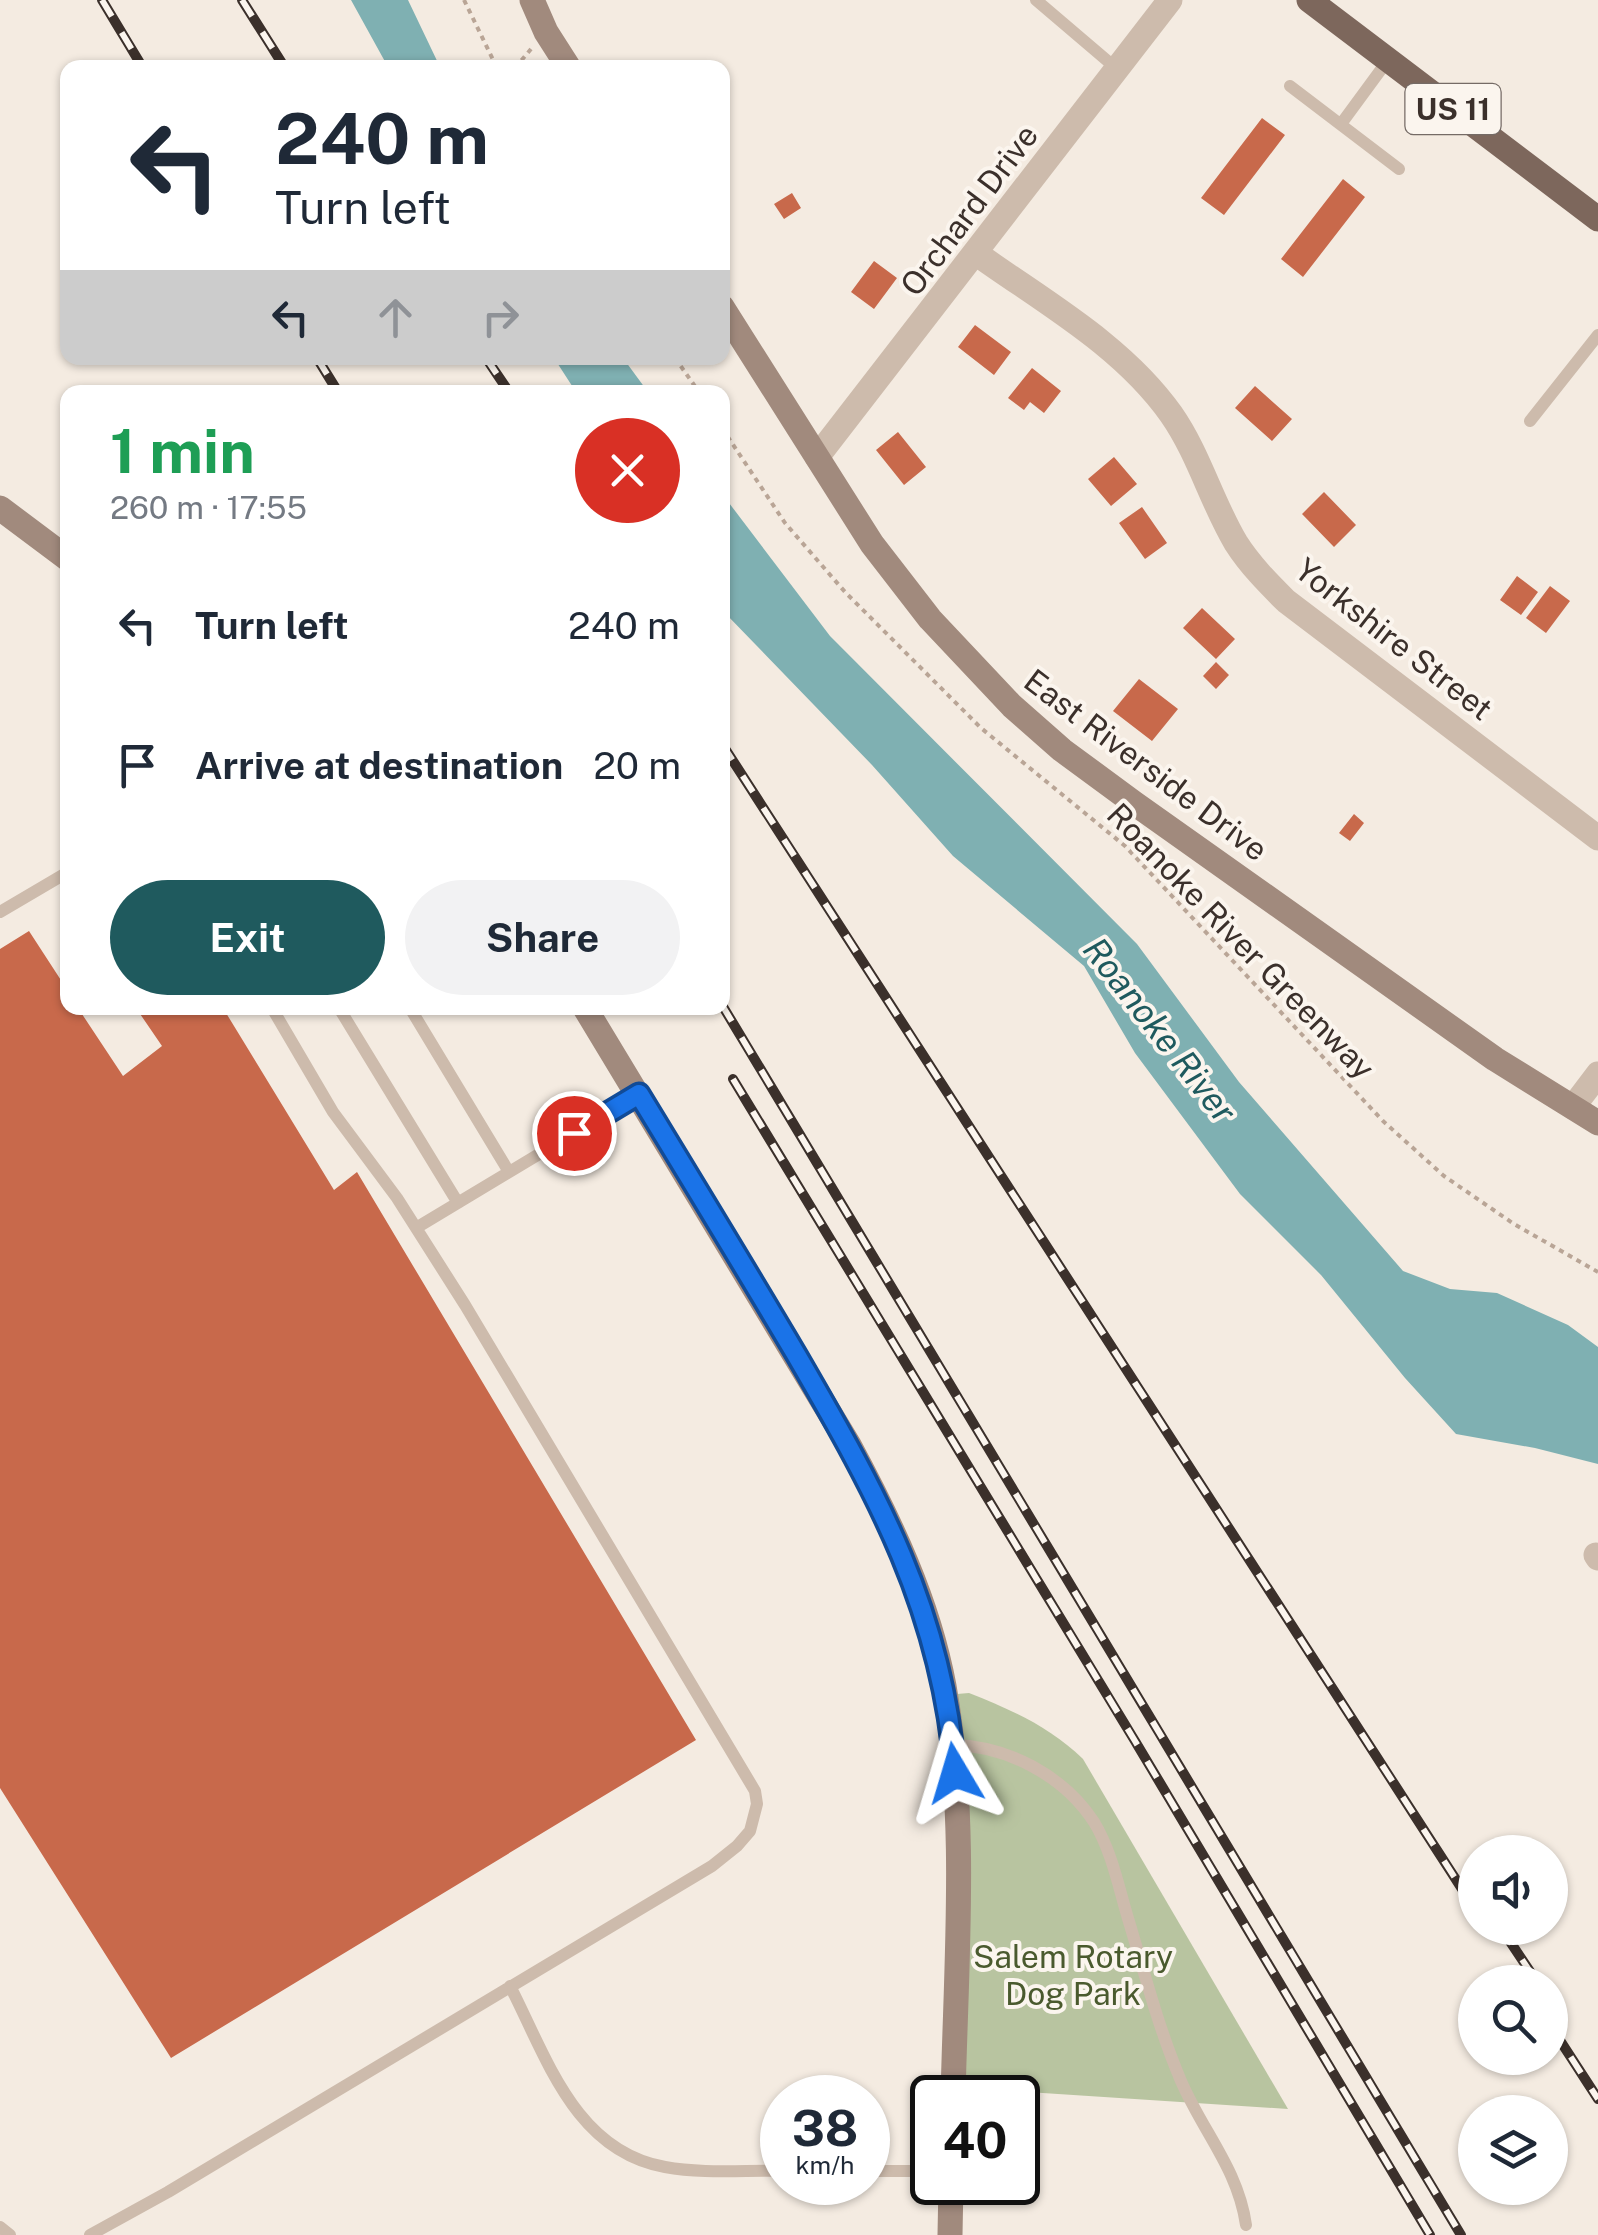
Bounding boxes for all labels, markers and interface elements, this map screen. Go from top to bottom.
road number: US 11 [1406,84,1500,134]
text: 240 m [275,97,489,180]
icon: left [110,100,240,230]
street label: Orchard Drive [893,117,1045,303]
text: Turn left [275,181,451,234]
icon: left [263,290,318,345]
icon: ahead [368,290,423,345]
icon: right [473,290,528,345]
text: 1 min [110,416,255,487]
button: close [575,418,680,523]
text: 260 m · 17:55 [110,489,307,526]
street label: Yorkshire Street [1288,551,1500,727]
icon: left [110,598,165,653]
text: Turn left [195,603,349,648]
text: 240 m [568,603,680,648]
street label: East Riverside Drive [1017,662,1275,868]
icon: arrive [110,738,165,793]
text: Arrive at destination [195,743,563,788]
text: 20 m [593,743,681,788]
street label: Roanoke River Greenway [1099,795,1383,1087]
button: Exit [110,880,385,995]
button: Share [405,880,680,995]
water label: Roanoke River [1075,929,1245,1131]
pin [532,1091,617,1176]
icon: arrive [547,1106,602,1161]
position arrow [903,1721,1007,1825]
map controls [1458,1835,1568,2205]
button: sound [1458,1835,1568,1945]
park label: Salem Rotary Dog Park [973,1938,1173,2012]
button: search [1458,1965,1568,2075]
speed limit sign: 40 [910,2075,1040,2205]
button: layers [1458,2095,1568,2205]
text: 38 [792,2098,858,2157]
text: km/h [796,2150,854,2180]

